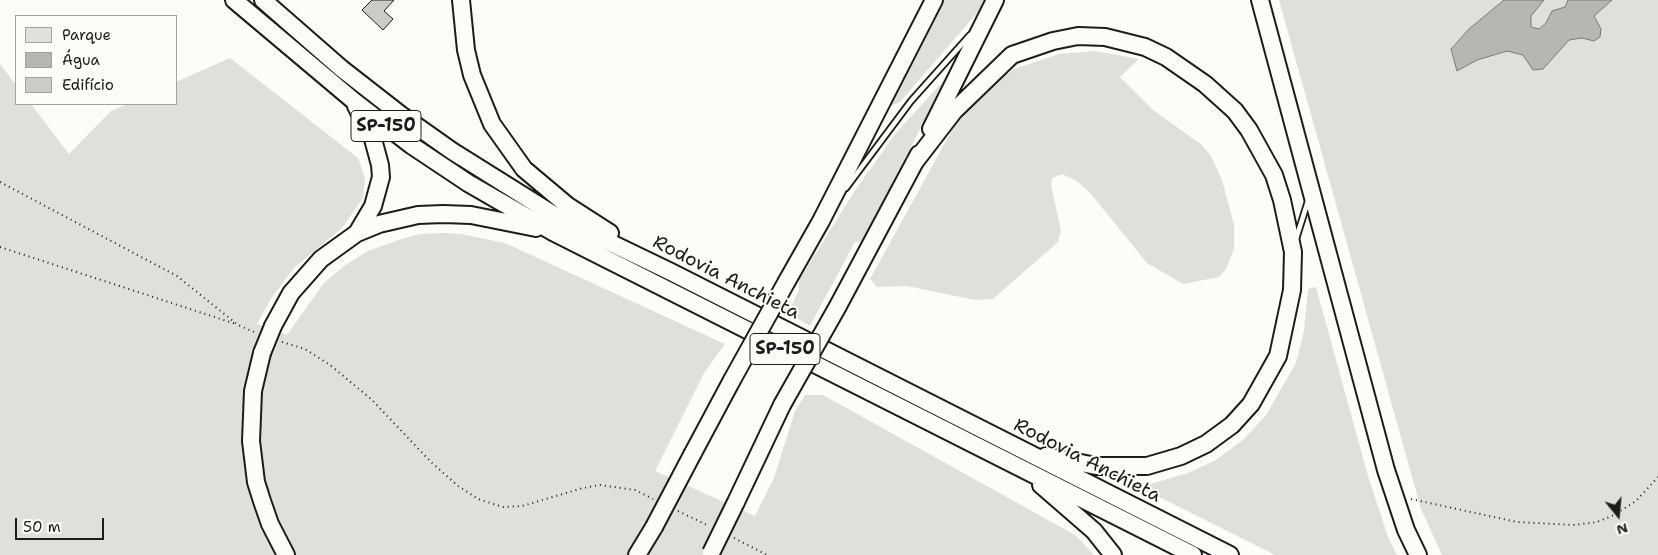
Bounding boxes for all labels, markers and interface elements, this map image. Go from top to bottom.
legend [15,15,178,105]
text: Parque [62,25,111,45]
text: Água [62,50,100,70]
text: Edifício [62,75,114,95]
road number: SP-150 [351,110,421,142]
street label: Rodovia Anchieta [649,231,803,325]
road number: SP-150 [750,334,820,364]
street label: Rodovia Anchieta [1010,414,1164,508]
north arrow [1593,490,1643,540]
scale bar [18,508,106,540]
text: 50 m [23,517,61,537]
text: N [1614,519,1630,540]

